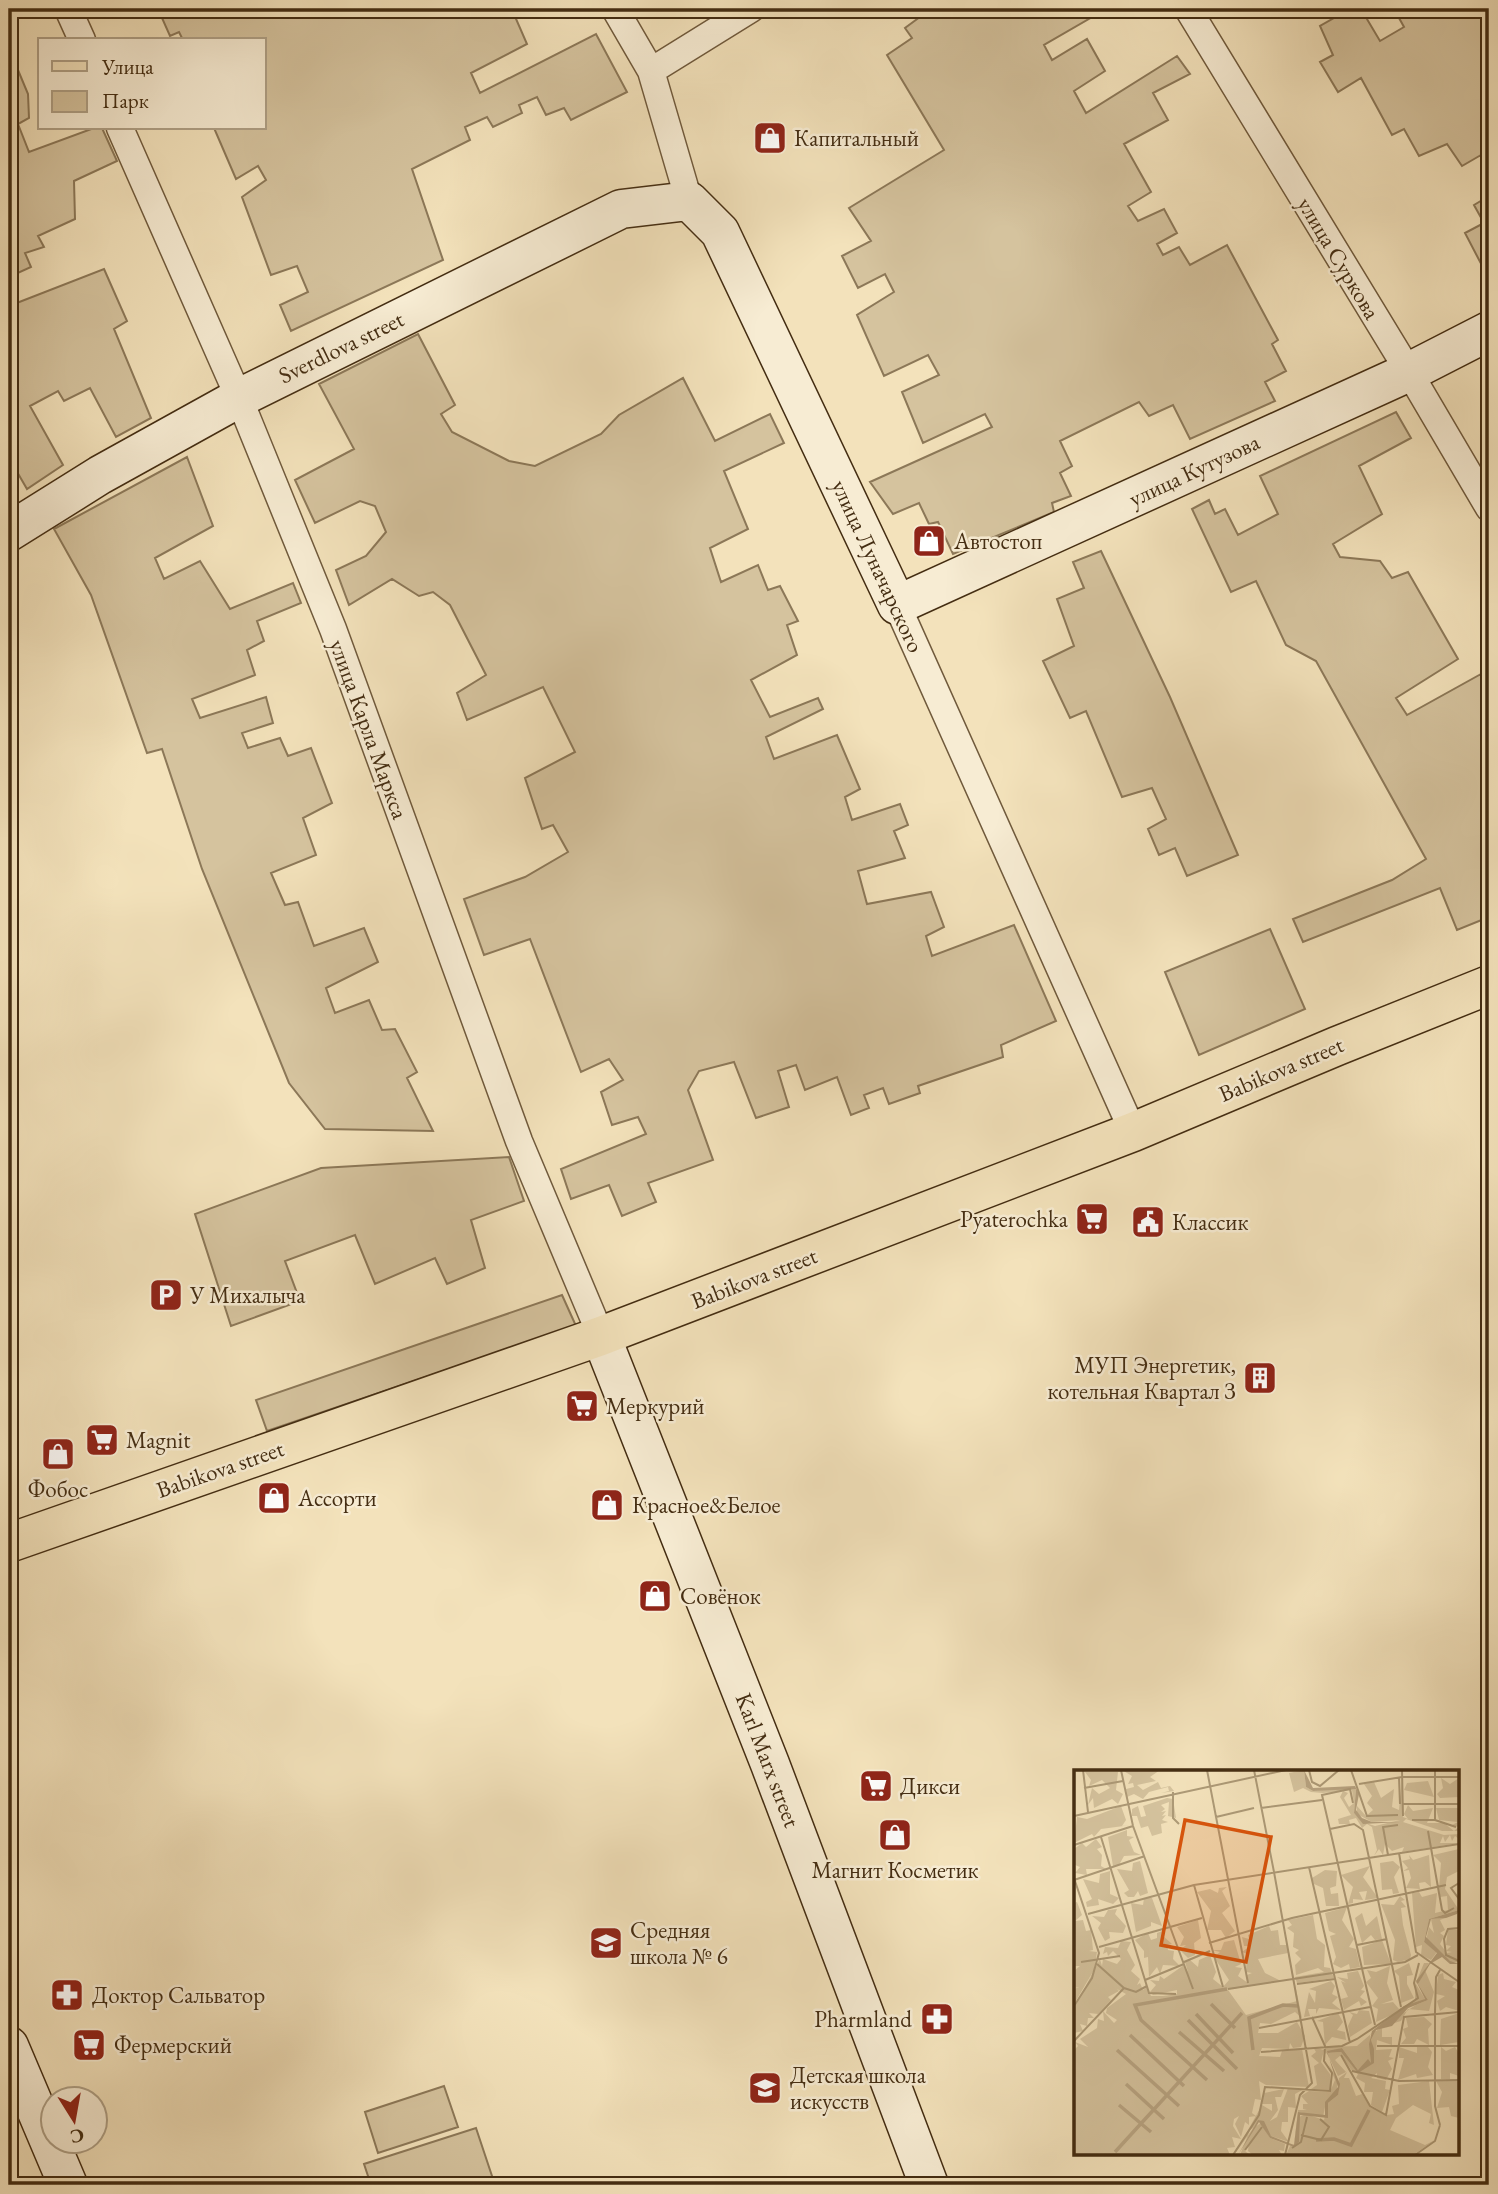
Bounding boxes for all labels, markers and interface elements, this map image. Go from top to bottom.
legend [38,38,266,130]
text: Улица [101,53,154,80]
text: Парк [102,87,149,114]
shop icon: Капитальный [751,119,789,157]
place label: Капитальный [794,123,919,153]
street label: улица Суркова [1291,191,1388,325]
street label: Sverdlova street [273,303,409,390]
street label: улица Кутузова [1124,426,1265,513]
street label: улица Луначарского [825,475,931,657]
shop icon: Автостоп [910,522,948,560]
place label: Автостоп [953,526,1043,556]
street label: улица Карла Маркса [323,635,416,824]
street label: Babikova street [1214,1029,1349,1109]
supermarket icon: Pyaterochka [1073,1200,1111,1238]
public building icon: Классик [1129,1203,1167,1241]
place label: Pyaterochka [960,1204,1069,1234]
place label: Классик [1172,1207,1249,1237]
street label: Babikova street [687,1240,822,1316]
parking icon: У Михалыча [147,1276,185,1314]
place label: У Михалыча [189,1280,306,1310]
place label: МУП Энергетик, котельная Квартал З [1048,1350,1236,1406]
building icon: МУП Энергетик, котельная Квартал З [1241,1359,1279,1397]
supermarket icon: Меркурий [563,1387,601,1425]
place label: Меркурий [606,1391,704,1421]
supermarket icon: Magnit [83,1421,121,1459]
place label: Magnit [126,1425,191,1455]
street label: Babikova street [152,1433,288,1505]
shop icon: Фобос [39,1435,77,1473]
place label: Фобос [28,1474,88,1504]
shop icon: Ассорти [255,1479,293,1517]
place label: Ассорти [297,1483,377,1513]
shop icon: Красное&Белое [588,1486,626,1524]
place label: Красное&Белое [632,1490,781,1520]
shop icon: Совёнок [636,1577,674,1615]
place label: Совёнок [680,1581,761,1611]
street label: Karl Marx street [729,1689,808,1832]
supermarket icon: Дикси [857,1767,895,1805]
inset map [1074,1770,1460,2156]
place label: Дикси [900,1771,960,1801]
shop icon: Магнит Косметик [876,1816,914,1854]
place label: Магнит Косметик [811,1855,979,1885]
place label: Средняя школа № 6 [630,1915,728,1971]
school or university icon: Средняя школа № 6 [587,1924,625,1962]
pharmacy icon: Доктор Сальватор [48,1976,86,2014]
place label: Доктор Сальватор [92,1980,265,2010]
pharmacy icon: Pharmland [918,2000,956,2038]
place label: Pharmland [814,2004,912,2034]
supermarket icon: Фермерский [70,2026,108,2064]
place label: Фермерский [114,2030,232,2060]
place label: Детская школа искусств [790,2060,927,2116]
school or university icon: Детская школа искусств [746,2069,784,2107]
north arrow [38,2086,108,2156]
text: С [68,2123,86,2150]

